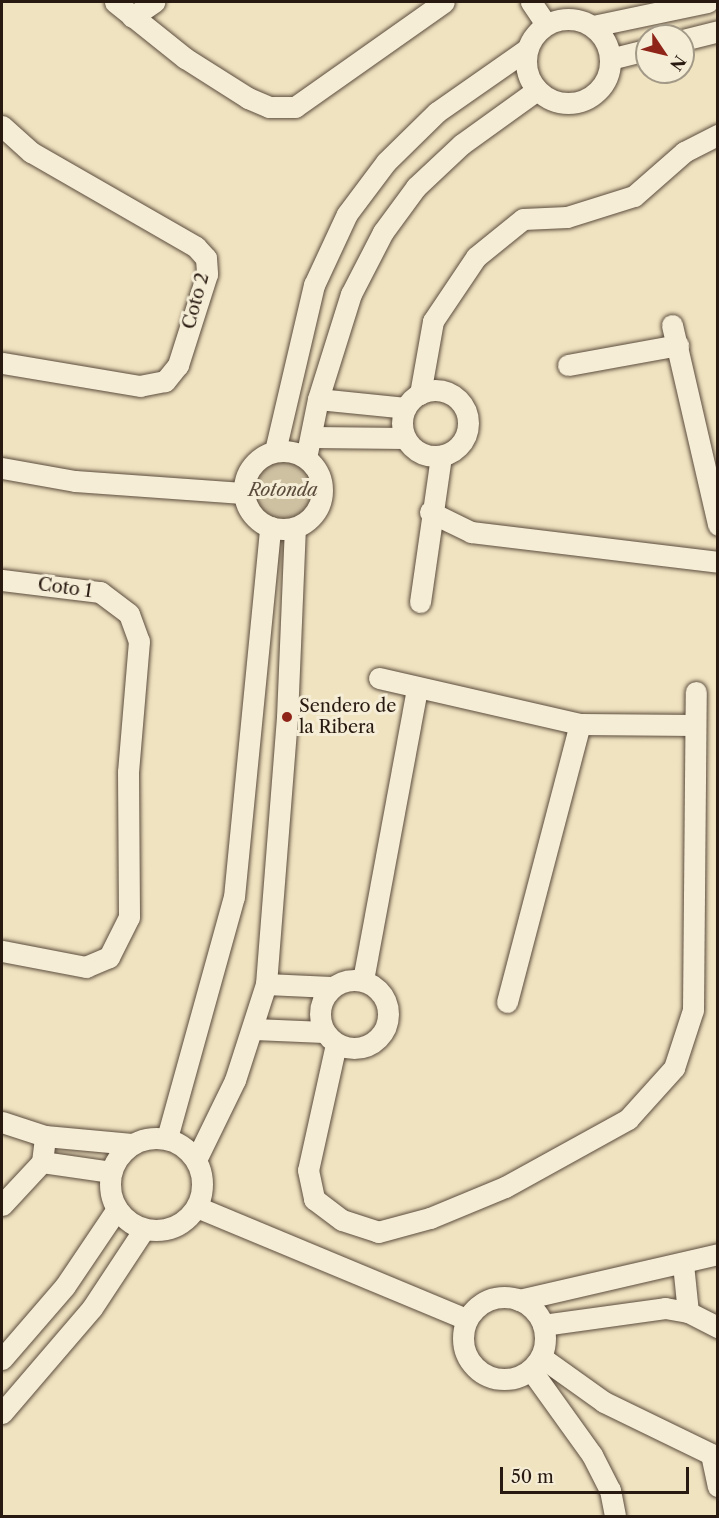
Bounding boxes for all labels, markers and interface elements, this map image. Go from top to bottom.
north arrow [635,24,695,84]
text: N [666,52,690,75]
street label: Coto 2 [178,270,214,332]
park label: Rotonda [248,479,318,501]
street label: Coto 1 [36,574,94,602]
place label: Sendero de la Ribera [299,696,396,738]
marker: Sendero de la Ribera [280,710,294,724]
scale bar [503,1455,692,1493]
text: 50 m [511,1466,554,1488]

